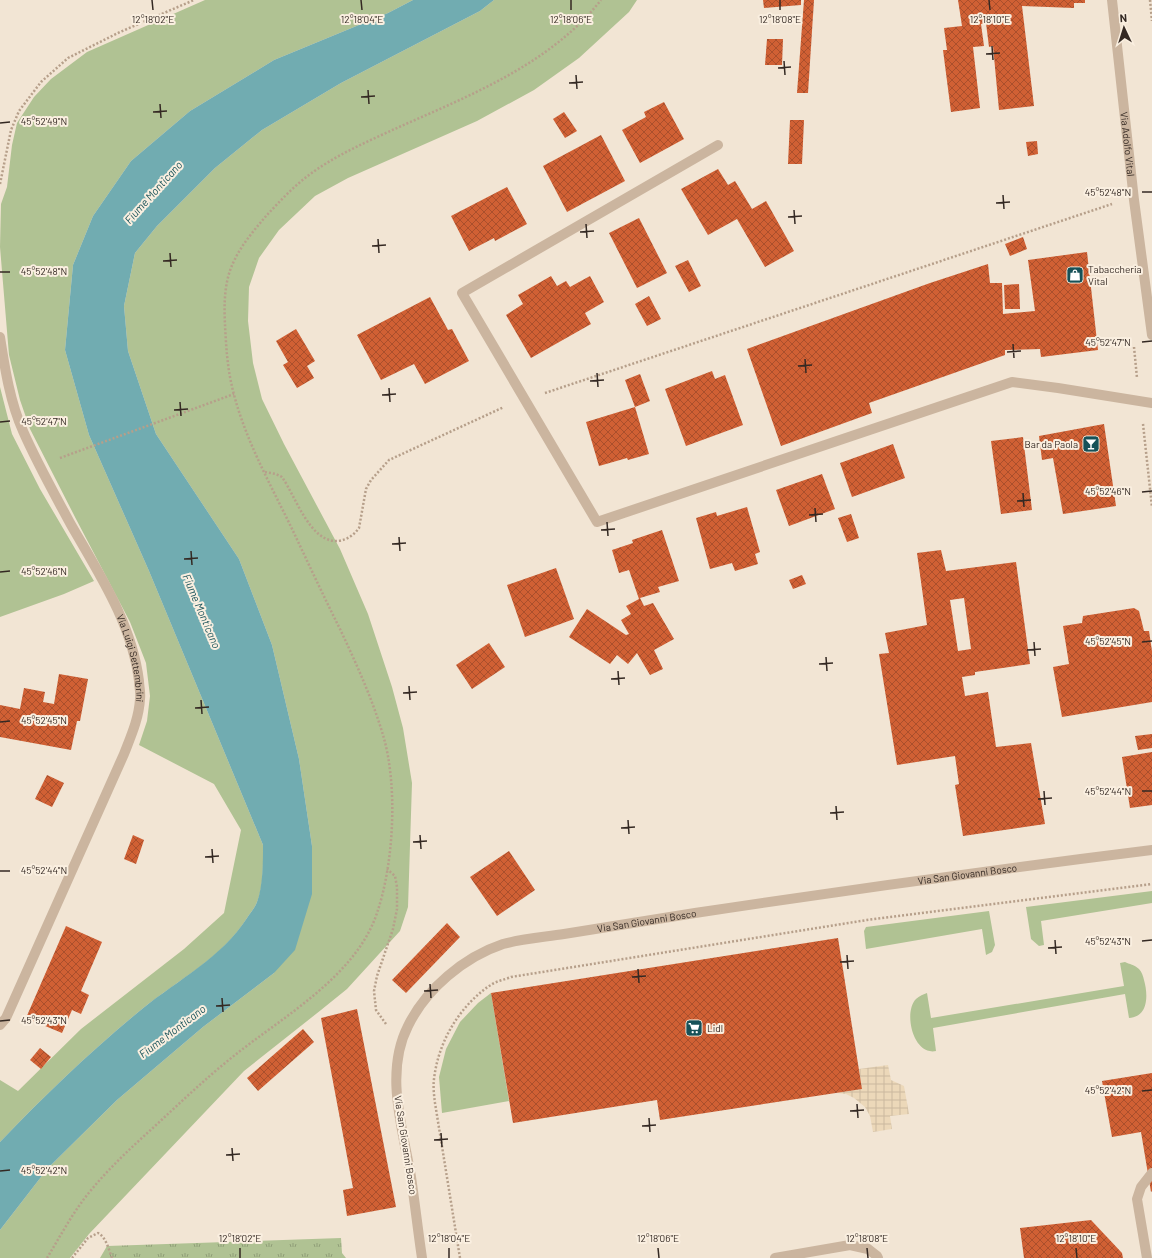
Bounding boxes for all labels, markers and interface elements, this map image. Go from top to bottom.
north arrow [1104,8,1144,48]
text: N [1119,11,1127,24]
text: 12°18'02"E [132,13,174,25]
text: 12°18'04"E [341,13,383,25]
text: 12°18'06"E [550,13,592,25]
text: 12°18'08"E [759,13,801,25]
text: 12°18'10"E [970,13,1010,25]
street label: Via Adolfo Vital [1118,111,1137,177]
text: 45°52'49"N [21,115,67,127]
water label: Fiume Monticano [121,158,185,226]
text: 45°52'48"N [1085,186,1131,198]
place label: Tabaccheria Vital [1088,263,1142,287]
text: 45°52'48"N [21,265,67,277]
shop icon: Tabaccheria Vital [1065,265,1085,285]
text: 45°52'47"N [1085,336,1131,348]
text: 45°52'47"N [21,415,67,427]
bar icon: Bar da Paola [1081,434,1101,454]
place label: Bar da Paola [1025,438,1078,450]
text: 45°52'46"N [1085,485,1131,497]
text: 45°52'46"N [21,565,67,577]
water label: Fiume Monticano [180,572,224,650]
street label: Via Luigi Settembrini [114,612,146,703]
text: 45°52'45"N [1085,635,1131,647]
text: 45°52'45"N [21,714,67,726]
text: 45°52'44"N [1085,785,1131,797]
street label: Via San Giovanni Bosco [917,861,1018,887]
text: 45°52'44"N [21,864,67,876]
street label: Via San Giovanni Bosco [596,907,697,935]
text: 45°52'43"N [1085,935,1131,947]
water label: Fiume Monticano [136,1002,208,1060]
text: 45°52'43"N [21,1014,67,1026]
supermarket icon: Lidl [684,1018,704,1038]
place label: Lidl [707,1022,723,1034]
text: 45°52'42"N [1085,1084,1131,1096]
street label: Via San Giovanni Bosco [392,1095,420,1195]
text: 45°52'42"N [21,1164,67,1176]
text: 12°18'02"E [219,1232,261,1244]
text: 12°18'04"E [428,1232,470,1244]
text: 12°18'06"E [637,1232,679,1244]
text: 12°18'08"E [846,1232,888,1244]
text: 12°18'10"E [1056,1232,1096,1244]

